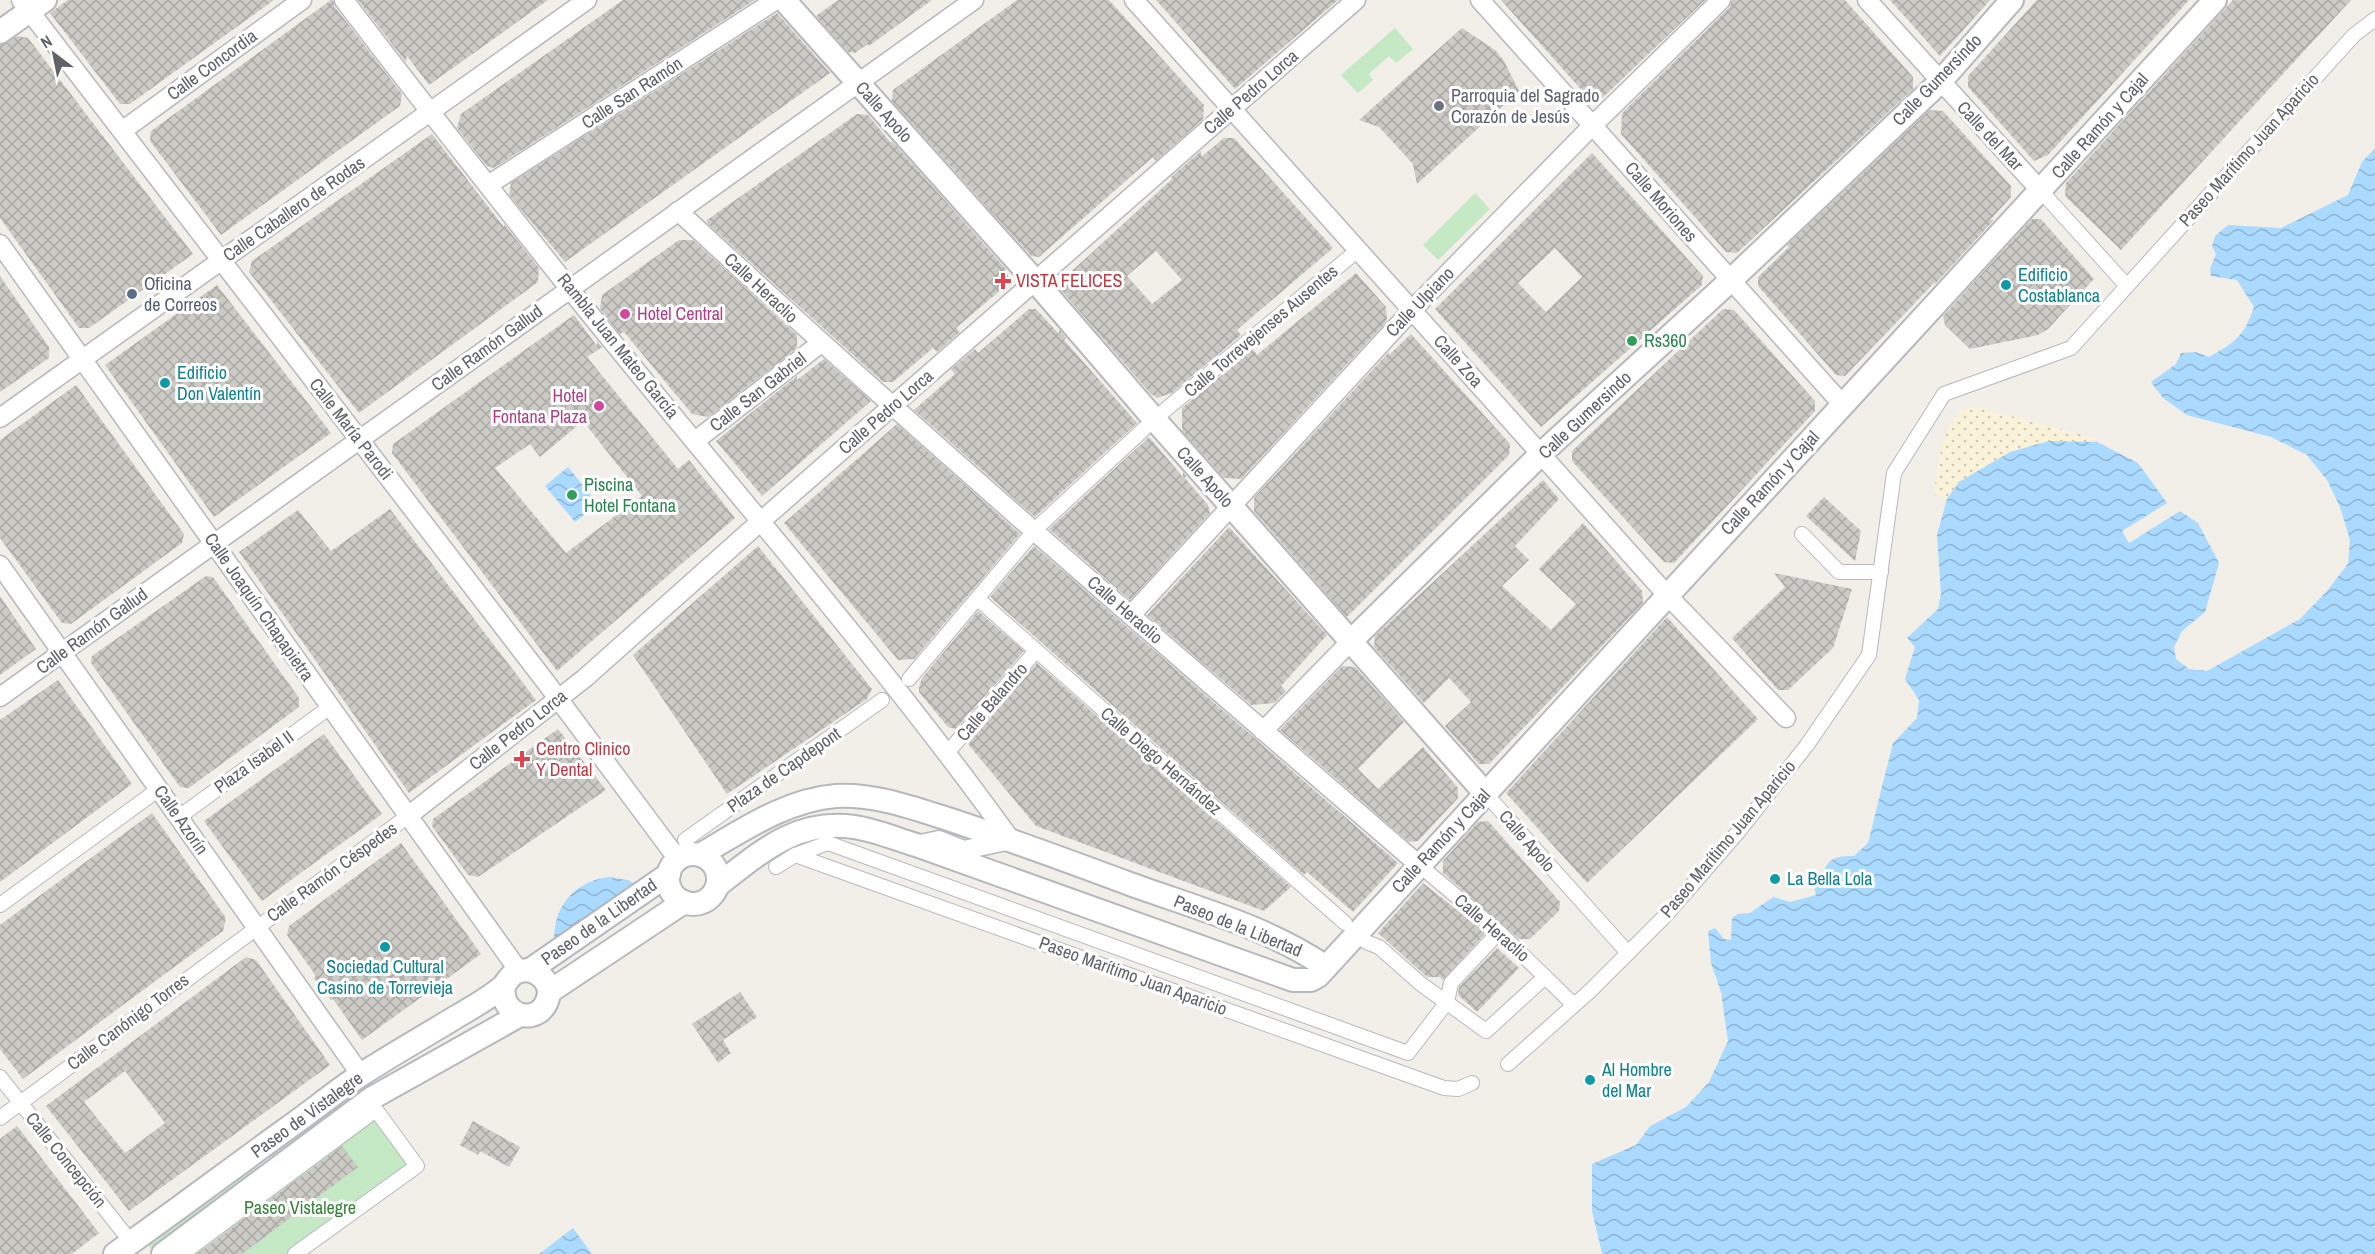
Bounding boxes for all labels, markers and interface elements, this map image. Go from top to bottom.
street label: Calle Concordia [162,23,262,106]
north arrow [24,24,84,84]
street label: Calle Gumersindo [1886,28,1987,131]
text: N [36,29,56,53]
street label: Calle Pedro Lorca [1198,43,1303,140]
street label: Calle San Ramón [576,51,687,135]
street label: Calle Ramón y Cajal [2045,67,2154,184]
street label: Paseo Marítimo Juan Aparicio [2173,68,2324,232]
street label: Calle Apolo [850,76,919,148]
place label: Parroquia del Sagrado Corazón de Jesús [1451,83,1600,129]
street label: Calle del Mar [1952,95,2029,176]
marker: Parroquia del Sagrado Corazón de Jesús [1432,99,1446,113]
street label: Calle Caballero de Rodas [218,150,370,267]
street label: Calle Moriones [1619,156,1703,247]
street label: Calle Heraclio [719,247,804,328]
street label: Calle Torrevejenses Ausentes [1178,259,1343,403]
street label: Calle Ulpiano [1380,261,1459,342]
place label: Edificio Costablanca [2018,262,2100,308]
street label: Rambla Juan Mateo García [552,268,685,424]
place label: VISTA FELICES [1016,268,1123,293]
place label: Oficina de Correos [144,271,217,317]
marker: VISTA FELICES [994,272,1012,290]
marker: Edificio Costablanca [1999,278,2013,292]
marker: Oficina de Correos [125,287,139,301]
street label: Calle Ramón Gallud [426,299,547,397]
place label: Hotel Central [637,301,723,326]
marker: Hotel Central [618,307,632,321]
place label: Rs360 [1644,328,1687,353]
street label: Calle Zoa [1428,329,1489,393]
marker: Rs360 [1625,334,1639,348]
street label: Calle San Gabriel [704,346,811,437]
place label: Edificio Don Valentín [177,360,261,406]
street label: Calle Pedro Lorca [833,363,938,460]
street label: Calle Gumersindo [1533,365,1637,464]
street label: Calle María Parodi [304,373,399,485]
marker: Edificio Don Valentín [158,376,172,390]
place label: Hotel Fontana Plaza [493,383,587,429]
marker: Hotel Fontana Plaza [592,399,606,413]
street label: Calle Ramón y Cajal [1715,425,1825,540]
street label: Calle Apolo [1171,441,1240,513]
place label: Piscina Hotel Fontana [584,472,676,518]
marker: Piscina Hotel Fontana [565,488,579,502]
street label: Calle Joaquín Chapapietra [199,528,320,686]
street label: Calle Heraclio [1082,570,1169,649]
street label: Calle Ramón Gallud [31,582,152,680]
street label: Calle Balandro [950,657,1033,746]
street label: Calle Pedro Lorca [463,683,572,776]
street label: Calle Diego Hernández [1095,701,1227,820]
street label: Plaza de Capdepont [722,721,846,818]
street label: Plaza Isabel II [209,724,299,799]
place label: Centro Clinico Y Dental [536,736,630,782]
marker: Centro Clinico Y Dental [513,750,531,768]
street label: Paseo Marítimo Juan Aparicio [1654,755,1801,923]
street label: Calle Azorín [148,780,214,859]
street label: Calle Ramón y Cajal [1386,783,1496,898]
street label: Calle Apolo [1493,804,1561,877]
street label: Calle Ramón Céspedes [261,816,402,928]
place label: La Bella Lola [1787,866,1872,891]
street label: Paseo de la Libertad [536,872,662,971]
marker: La Bella Lola [1768,872,1782,886]
street label: Paseo de la Libertad [1170,888,1306,963]
street label: Calle Heraclio [1449,888,1536,967]
street label: Paseo Marítimo Juan Aparicio [1036,930,1231,1021]
marker: Sociedad Cultural Casino de Torrevieja [378,940,392,954]
place label: Sociedad Cultural Casino de Torrevieja [317,954,453,1000]
street label: Calle Canónigo Torres [62,968,194,1076]
place label: Al Hombre del Mar [1601,1057,1672,1103]
street label: Paseo de Vistalegre [246,1065,368,1164]
marker: Al Hombre del Mar [1583,1073,1597,1087]
street label: Calle Concepción [20,1107,113,1213]
park label: Paseo Vistalegre [244,1195,356,1220]

